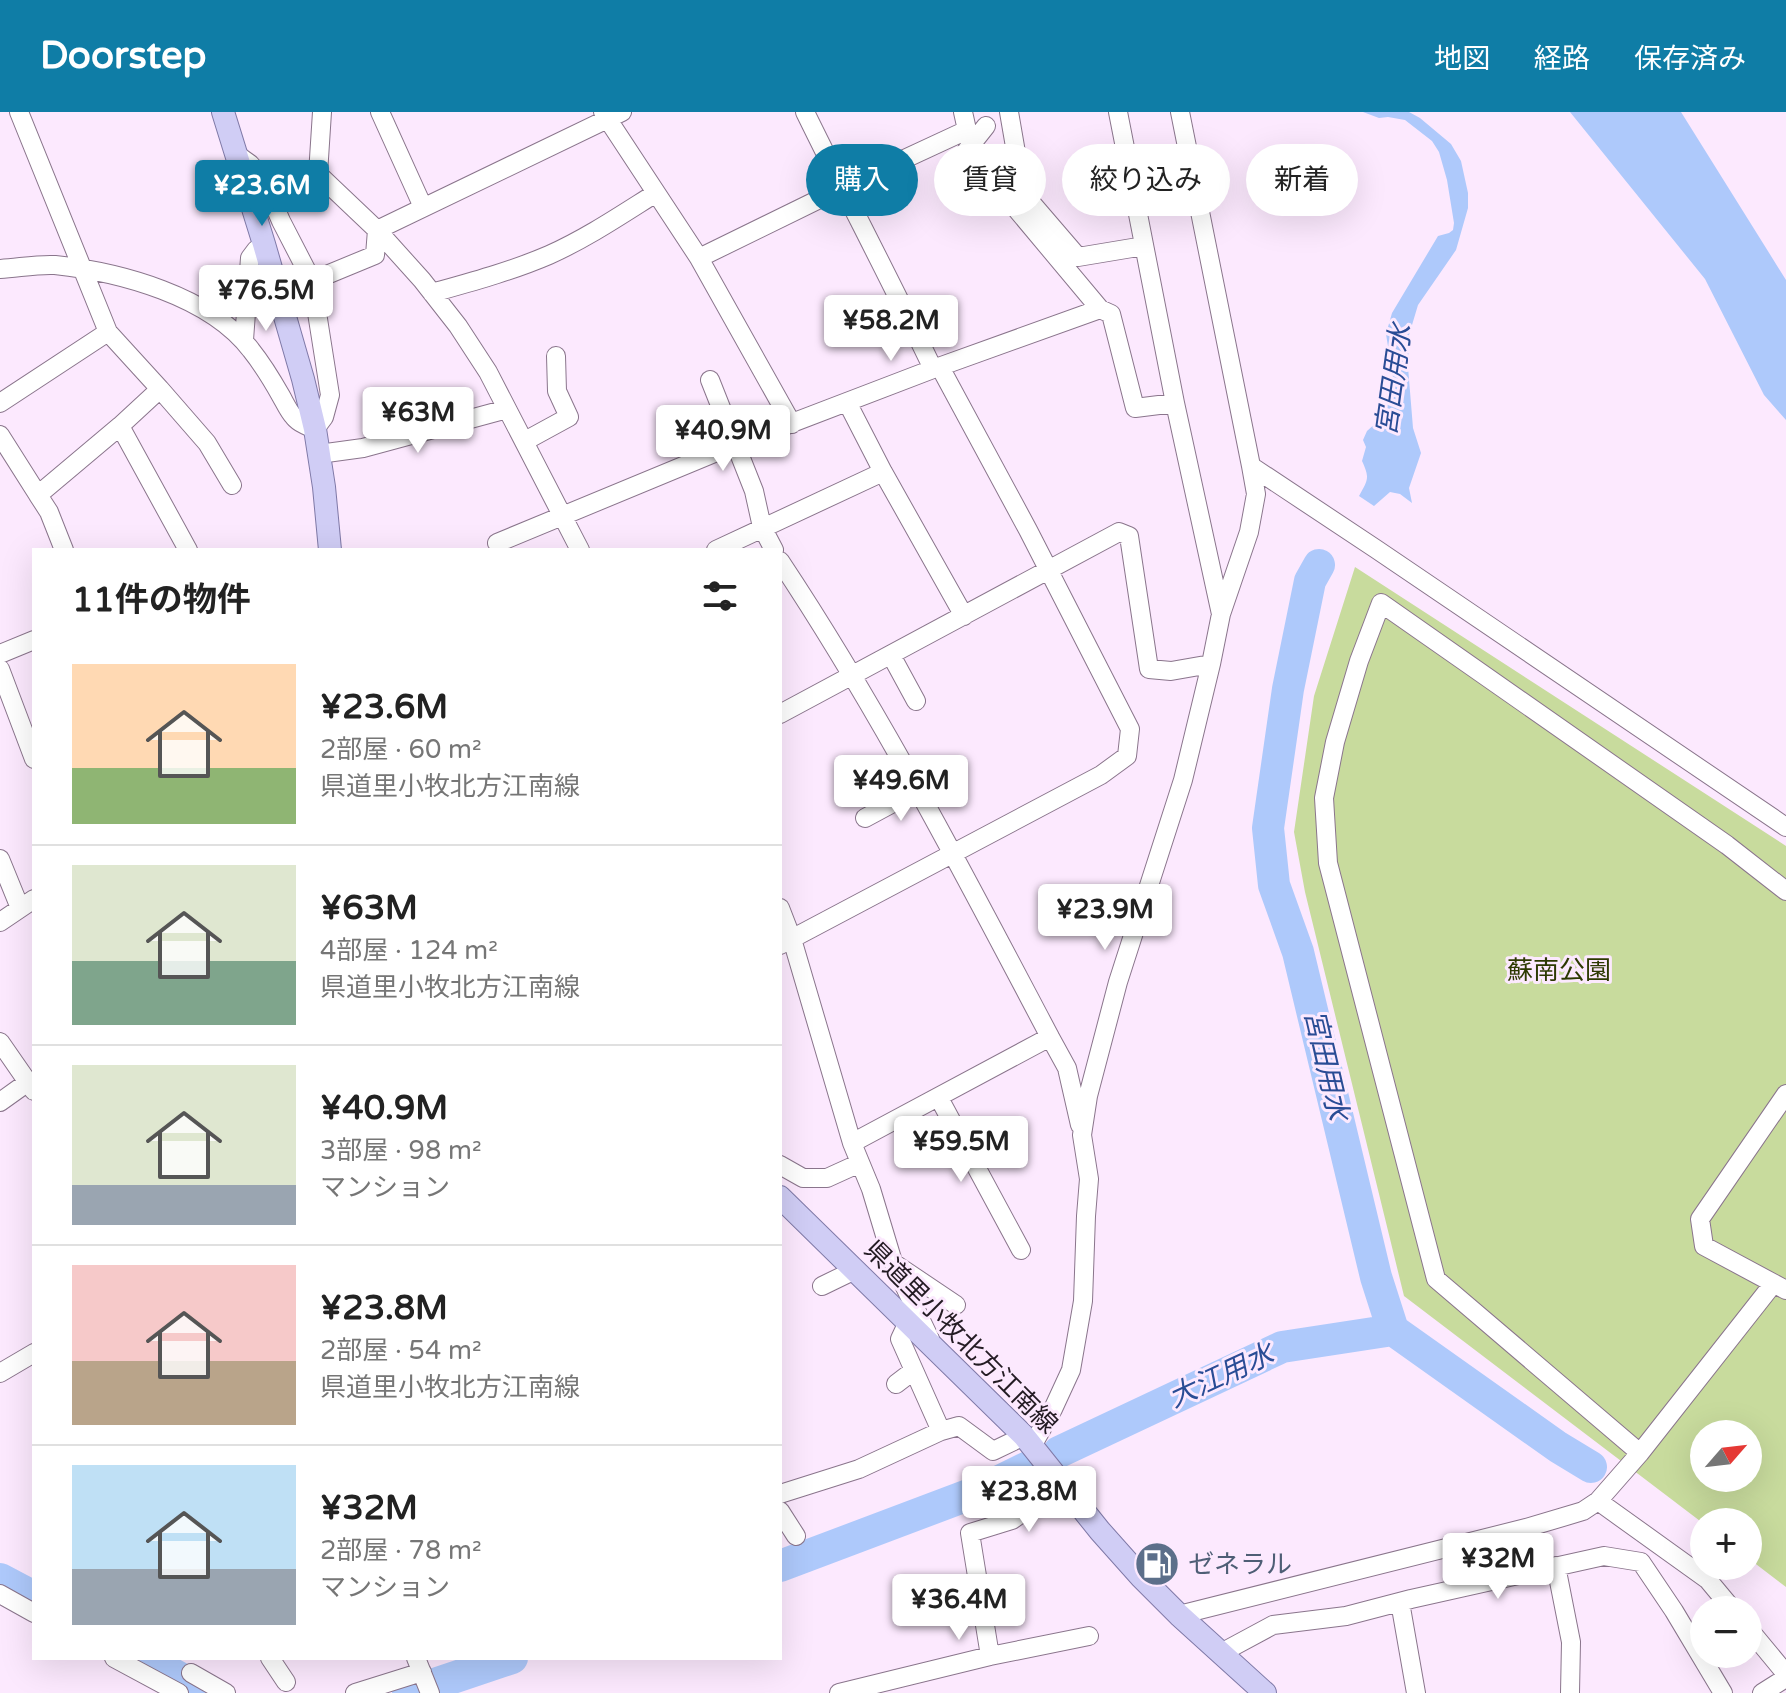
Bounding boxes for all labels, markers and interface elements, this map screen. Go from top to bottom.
text: Doorstep [40,33,206,79]
text: 地図 [1434,42,1490,76]
text: 経路 [1534,42,1590,76]
text: 保存済み [1634,42,1746,76]
chip: 購入 [806,144,918,216]
chip: 賃貸 [934,144,1046,216]
chip: 絞り込み [1062,144,1230,216]
chip: 新着 [1246,144,1358,216]
pin: ¥23.6M [197,160,327,228]
text: ¥23.6M [213,170,311,201]
pin: ¥76.5M [201,265,331,333]
text: ¥76.5M [217,275,315,306]
pin: ¥58.2M [826,295,956,363]
text: ¥58.2M [842,305,940,336]
water label: 宮田用水 [1369,319,1419,438]
pin: ¥63M [371,387,465,455]
text: ¥63M [381,397,455,428]
pin: ¥40.9M [658,405,788,473]
text: ¥40.9M [674,415,772,446]
icon: filters [698,574,742,618]
text: 11件の物件 [72,580,251,621]
text: ¥23.6M [320,687,448,728]
icon: home [136,696,232,792]
text: 2部屋 · 60 m² [320,734,482,765]
pin: ¥49.6M [836,755,966,823]
text: ¥49.6M [852,765,950,796]
text: 県道里小牧北方江南線 [320,771,580,802]
pin: ¥23.9M [1040,884,1170,952]
text: ¥63M [320,888,418,929]
text: ¥23.9M [1056,894,1154,925]
icon: home [136,897,232,993]
text: 4部屋 · 124 m² [320,935,498,966]
park label: 蘇南公園 [1507,955,1611,986]
text: 県道里小牧北方江南線 [320,972,580,1003]
water label: 宮田用水 [1297,1007,1356,1126]
text: ¥40.9M [320,1088,448,1129]
icon: home [136,1097,232,1193]
pin: ¥59.5M [896,1116,1026,1184]
text: ¥59.5M [912,1126,1010,1157]
text: 3部屋 · 98 m² [320,1135,482,1166]
text: マンション [320,1172,450,1203]
street label: 県道里小牧北方江南線 [858,1234,1064,1440]
text: ¥23.8M [320,1288,448,1329]
icon: home [136,1297,232,1393]
text: 2部屋 · 54 m² [320,1335,482,1366]
water label: 大江用水 [1163,1336,1282,1415]
text: 県道里小牧北方江南線 [320,1372,580,1403]
north arrow [1690,1420,1762,1492]
map controls [1690,1420,1762,1668]
pin: ¥23.8M [964,1466,1094,1534]
text: ¥23.8M [980,1476,1078,1507]
text: ¥32M [320,1488,418,1529]
icon: home [136,1497,232,1593]
button: + [1690,1508,1762,1580]
pin: ¥32M [1451,1533,1545,1601]
text: 2部屋 · 78 m² [320,1535,482,1566]
fuel station icon: ゼネラル [1133,1540,1181,1588]
text: ¥32M [1461,1543,1535,1574]
place label: ゼネラル [1188,1549,1292,1580]
text: マンション [320,1572,450,1603]
pin: ¥36.4M [894,1574,1024,1642]
text: ¥36.4M [910,1584,1008,1615]
button: − [1690,1596,1762,1668]

